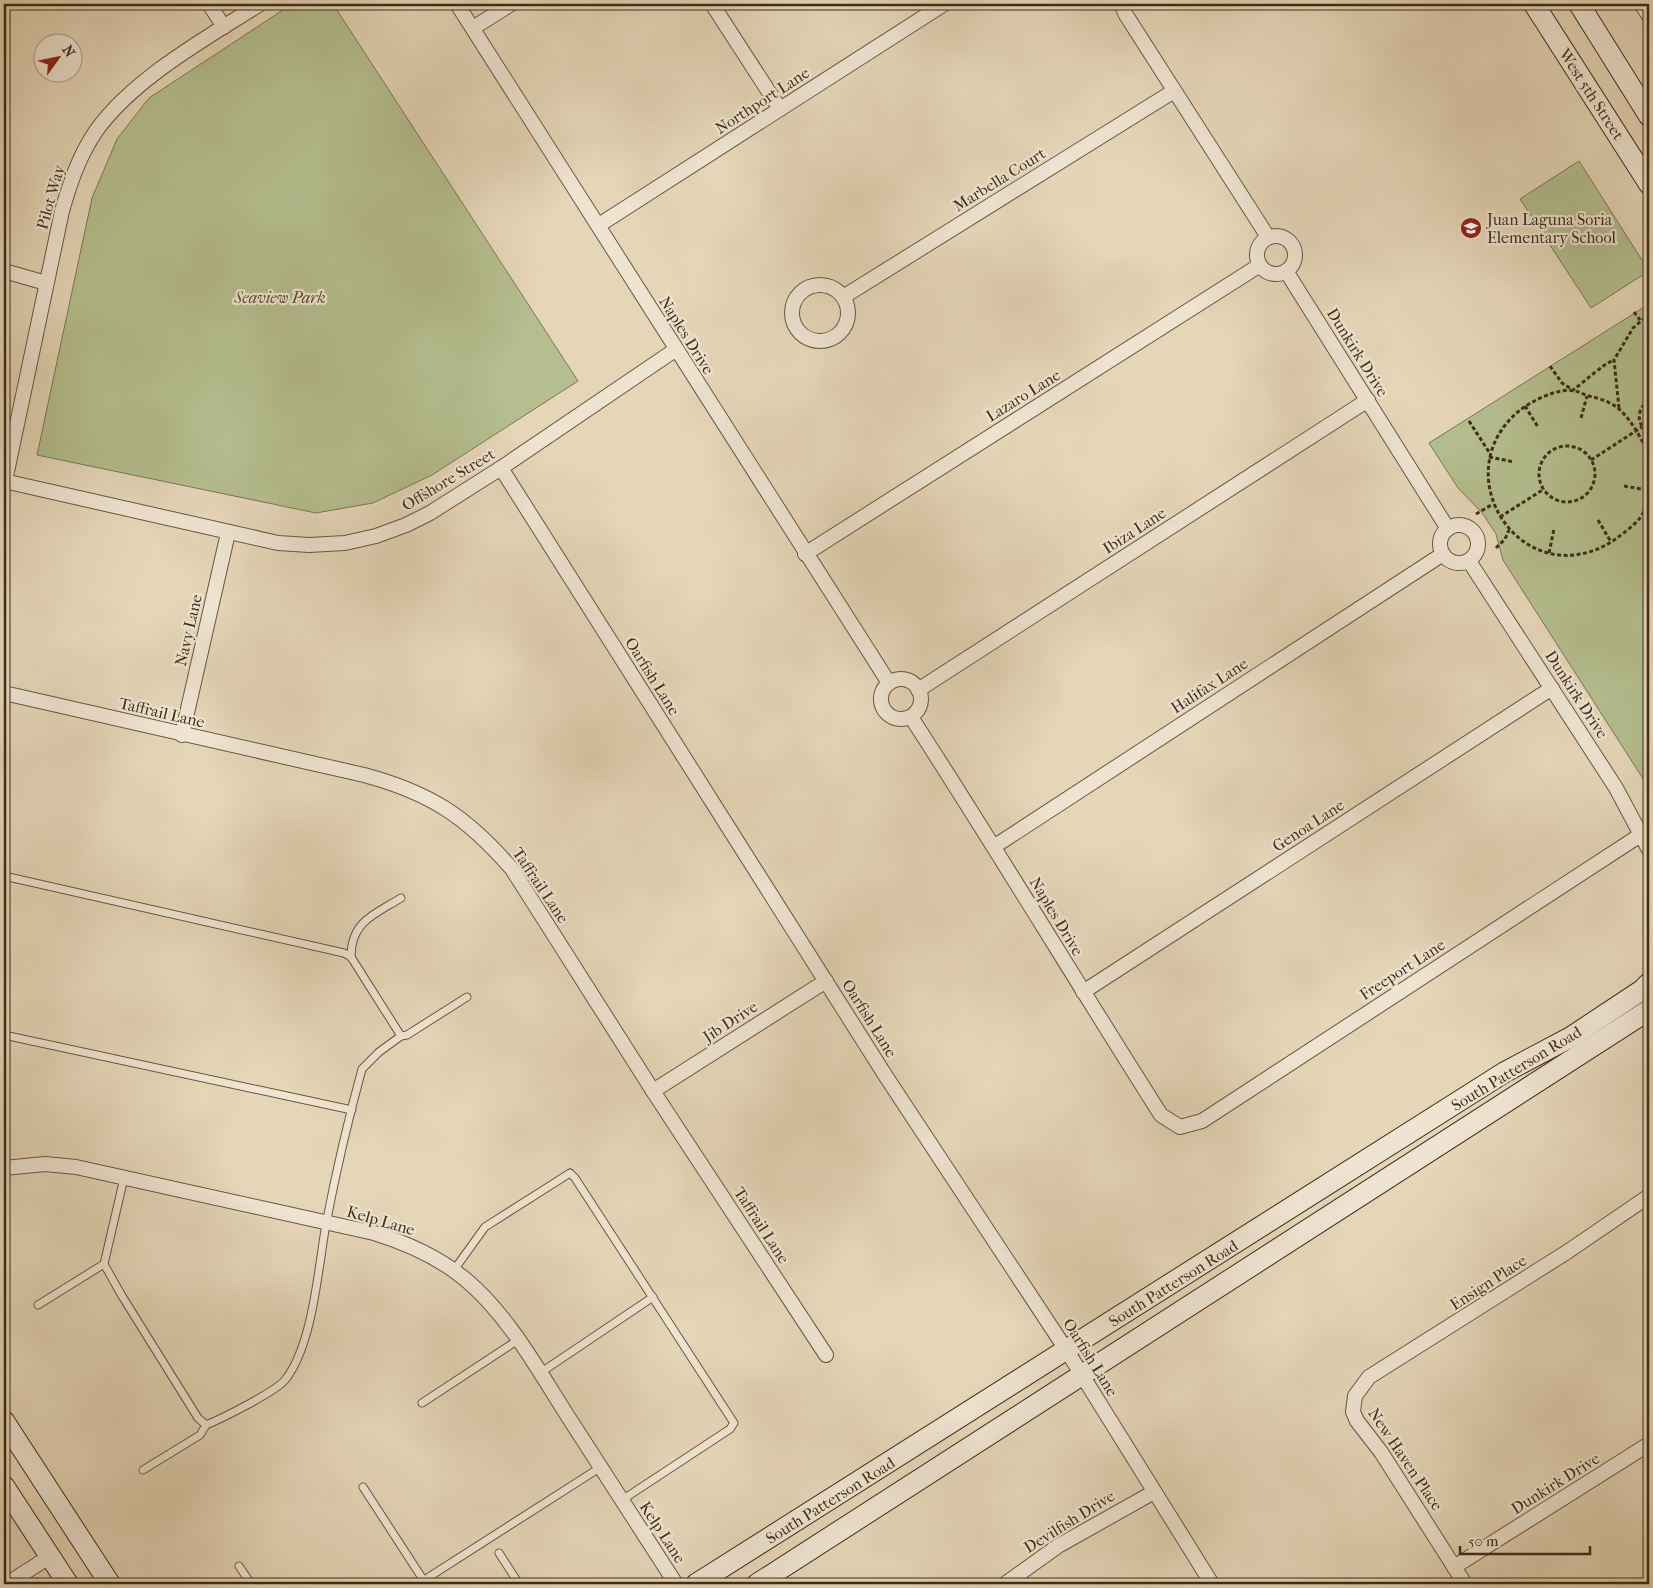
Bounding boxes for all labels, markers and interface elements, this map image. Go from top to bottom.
north arrow [32,32,82,82]
text: N [58,42,79,61]
street label: West 5th Street [1555,44,1628,144]
street label: Northport Lane [712,63,813,138]
street label: Marbella Court [950,143,1049,215]
street label: Pilot Way [32,162,69,232]
place label: Juan Laguna Soria Elementary School [1485,210,1616,247]
school or university icon: Juan Laguna Soria Elementary School [1459,216,1483,240]
park label: Seaview Park [233,288,326,307]
street label: Naples Drive [655,293,718,378]
street label: Dunkirk Drive [1323,304,1392,400]
street label: Lazaro Lane [983,365,1064,426]
street label: Offshore Street [398,444,498,515]
street label: Ibiza Lane [1099,503,1169,558]
street label: Navy Lane [171,592,206,668]
street label: Oarfish Lane [621,634,684,719]
street label: Dunkirk Drive [1541,647,1612,742]
street label: Halifax Lane [1167,653,1251,717]
street label: Taffrail Lane [117,693,207,732]
street label: Genoa Lane [1269,795,1348,856]
street label: Taffrail Lane [508,844,573,927]
street label: Naples Drive [1026,873,1088,959]
street label: Freeport Lane [1356,935,1449,1004]
street label: Oarfish Lane [838,976,901,1061]
street label: Jib Drive [698,997,761,1047]
street label: South Patterson Road [1448,1022,1585,1115]
street label: Taffrail Lane [730,1184,793,1267]
street label: Kelp Lane [345,1202,417,1239]
street label: South Patterson Road [1105,1236,1242,1331]
street label: Ensign Place [1446,1251,1530,1314]
street label: Oarfish Lane [1059,1315,1122,1400]
street label: New Haven Place [1364,1404,1447,1514]
street label: Dunkirk Drive [1507,1449,1603,1518]
street label: South Patterson Road [762,1453,899,1548]
street label: Devilfish Drive [1020,1486,1118,1557]
street label: Kelp Lane [636,1498,690,1567]
scale bar [1460,1523,1590,1555]
text: 50 m [1468,1532,1499,1550]

